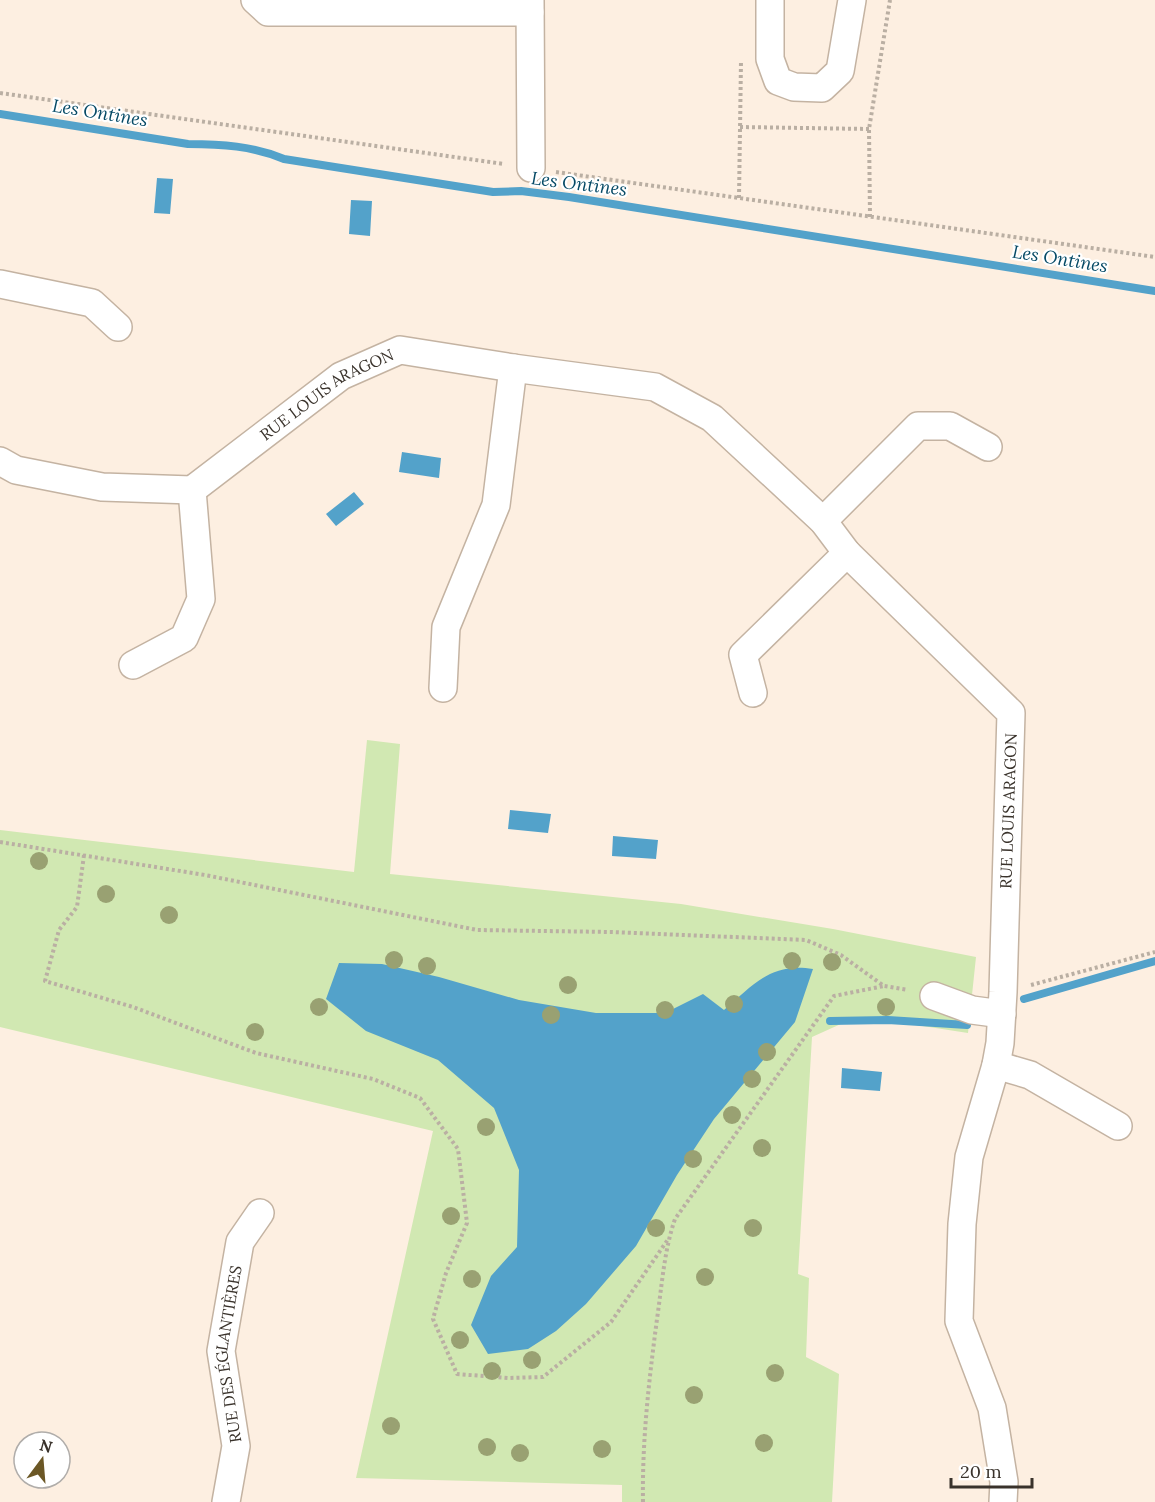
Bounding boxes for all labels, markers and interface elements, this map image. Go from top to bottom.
water label: Les Ontines [51,94,149,131]
water label: Les Ontines [530,166,628,201]
water label: Les Ontines [1011,240,1109,277]
street label: RUE LOUIS ARAGON [256,344,397,445]
street label: RUE LOUIS ARAGON [995,733,1021,889]
street label: RUE DES ÉGLANTIÈRES [211,1264,246,1444]
north arrow [12,1430,72,1490]
text: N [37,1434,55,1457]
scale bar [951,1451,1032,1489]
text: 20 m [960,1460,1002,1483]

